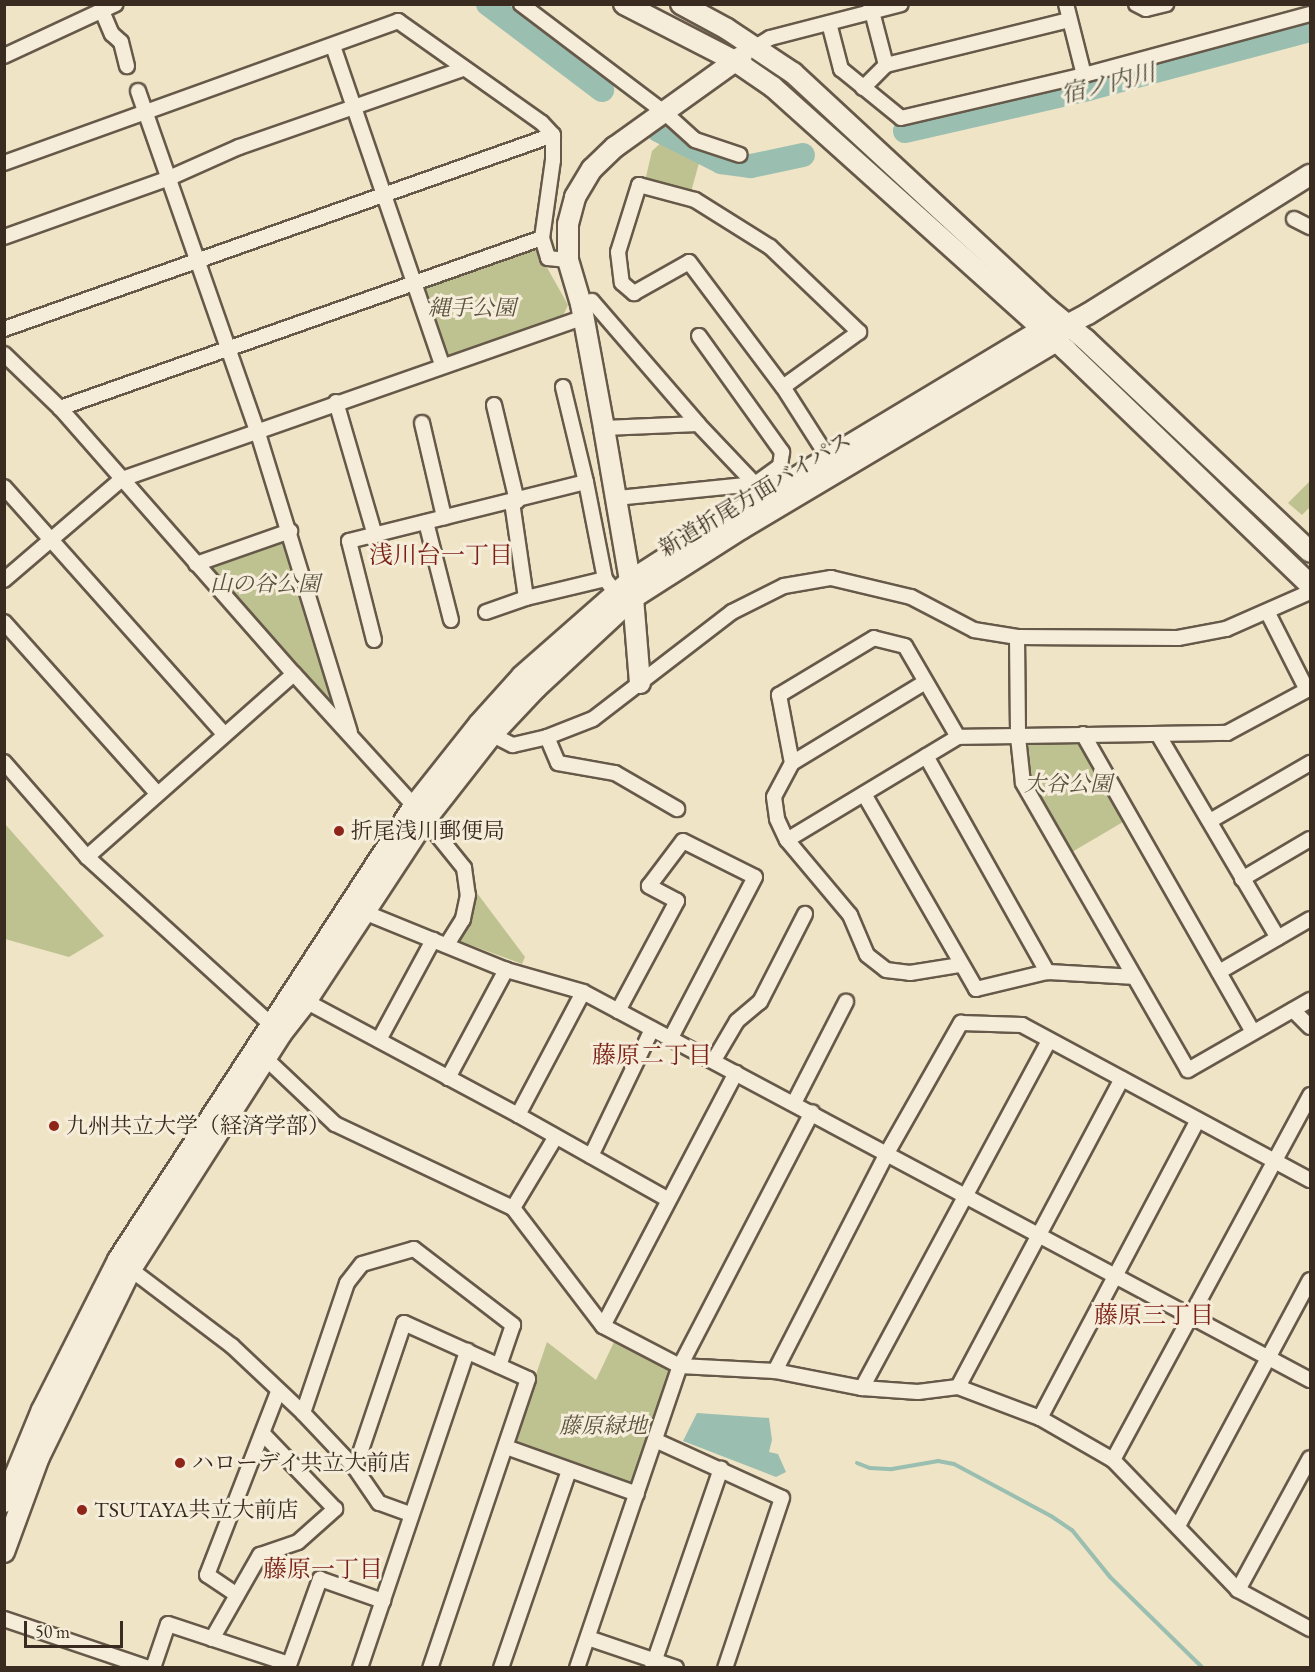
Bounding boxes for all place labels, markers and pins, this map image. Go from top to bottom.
place label: 折尾浅川郵便局 [351,818,505,844]
marker: 折尾浅川郵便局 [332,824,346,838]
place label: 九州共立大学（経済学部） [66,1113,330,1139]
marker: 九州共立大学（経済学部） [47,1119,61,1133]
place label: ハローデイ共立大前店 [192,1450,412,1476]
marker: ハローデイ共立大前店 [173,1456,187,1470]
place label: TSUTAYA共立大前店 [94,1497,298,1523]
marker: TSUTAYA共立大前店 [75,1503,89,1517]

